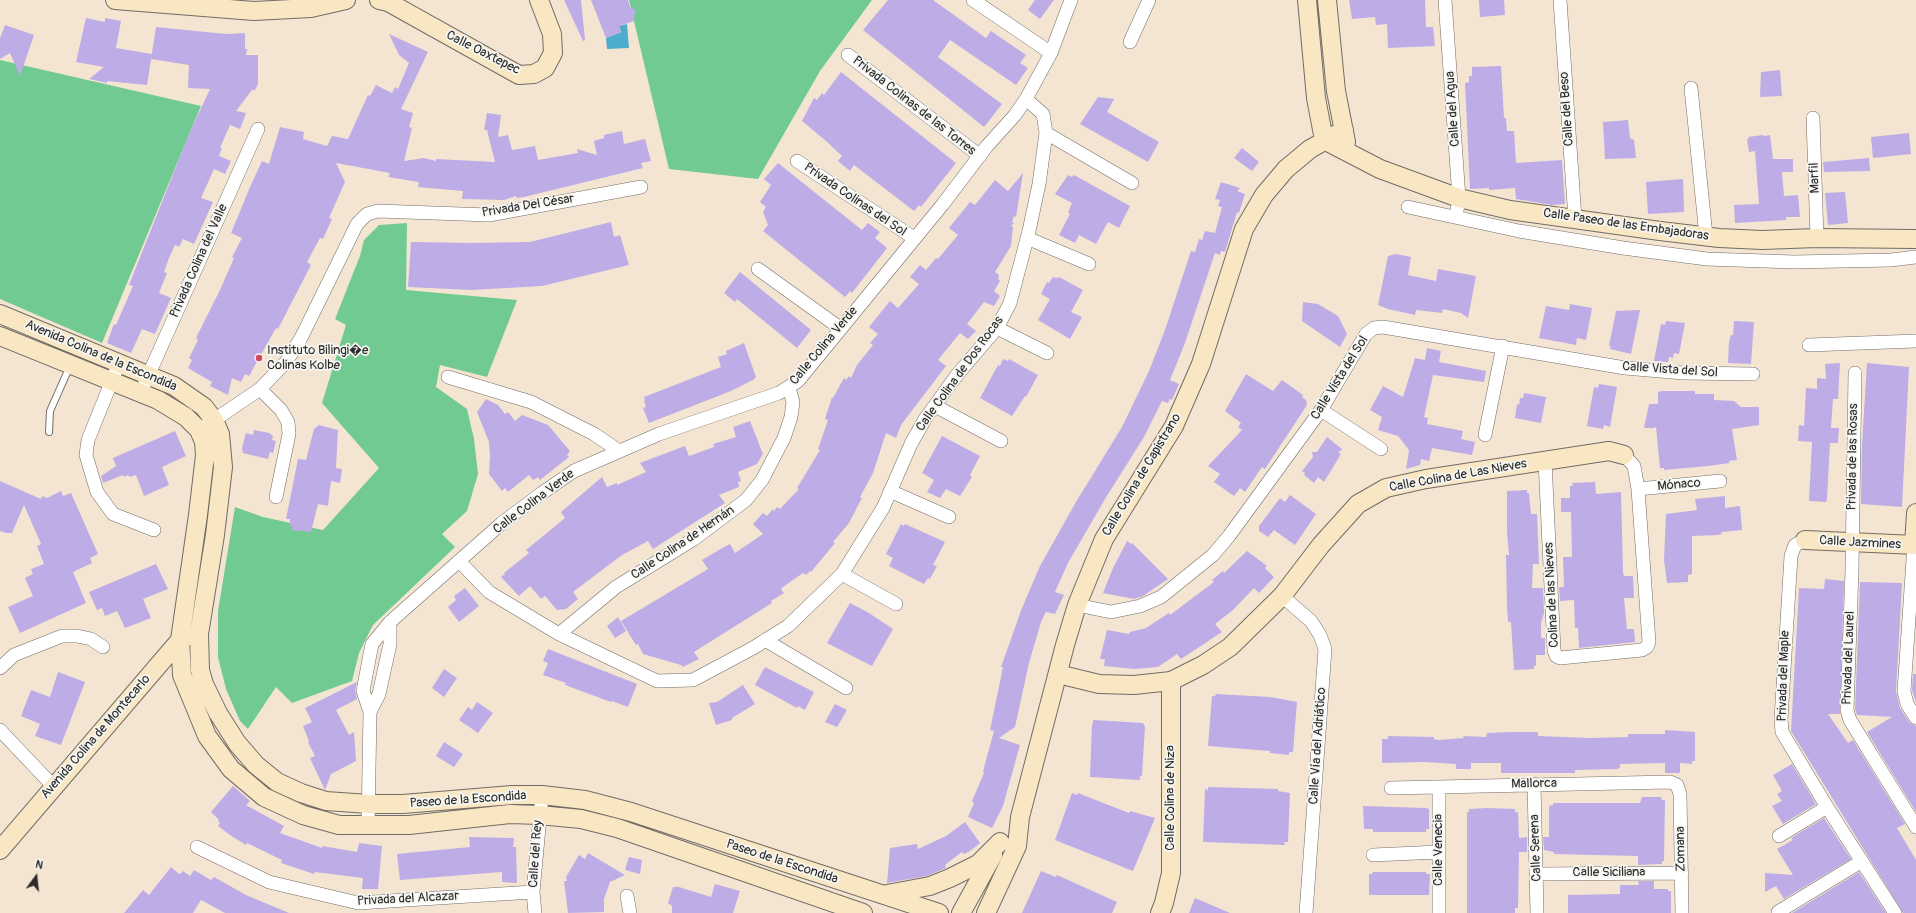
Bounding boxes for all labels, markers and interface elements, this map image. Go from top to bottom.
street label: Calle Oaxtepec [443,28,523,78]
street label: Privada Colinas de las Torres [849,53,979,159]
street label: Calle del Agua [1443,71,1463,147]
street label: Calle del Beso [1557,71,1577,147]
street label: Privada Colinas del Sol [801,160,909,240]
street label: Marfil [1807,162,1823,194]
street label: Privada Del César [481,191,575,221]
street label: Privada Colina del Valle [167,202,231,320]
street label: Calle Paseo de las Embajadoras [1542,206,1710,244]
street label: Calle Colina Verde [787,304,861,388]
street label: Calle Colina de Dos Rocas [913,313,1007,435]
street label: Avenida Colina de la Escondida [23,317,179,395]
street label: Calle Vista del Sol [1308,333,1372,423]
place label: Instituto Bilingi�e Colinas Kolbe [267,343,369,374]
marker: Instituto Bilingi�e Colinas Kolbe [254,353,264,363]
street label: Calle Vista del Sol [1622,359,1718,381]
street label: Privada de las Rosas [1844,403,1862,511]
street label: Calle Colina de Capistrano [1099,411,1185,539]
street label: Calle Colina de Las Nieves [1388,456,1528,496]
street label: Calle Colina Verde [490,466,578,538]
street label: Mónaco [1657,475,1701,495]
street label: Calle Colina de Hernán [628,503,738,583]
street label: Calle Jazmines [1819,533,1901,553]
street label: Colina de las Nieves [1541,542,1563,648]
street label: Privada del Laurel [1840,611,1858,705]
street label: Privada del Maple [1775,630,1793,722]
street label: Avenida Colina de Montecarlo [38,672,154,802]
street label: Calle Vía del Adriático [1306,687,1330,805]
street label: Calle Colina de Niza [1163,745,1179,851]
street label: Mallorca [1511,776,1557,792]
street label: Paseo de la Escondida [409,788,527,812]
street label: Calle Venecia [1431,814,1447,886]
street label: Calle Serena [1527,814,1545,882]
street label: Calle del Rey [526,820,546,888]
street label: Zomana [1673,826,1689,872]
street label: Paseo de la Escondida [724,837,840,887]
north arrow [16,857,56,897]
text: N [34,858,45,872]
street label: Calle Siciliana [1573,865,1645,881]
street label: Privada del Alcazar [357,889,459,909]

